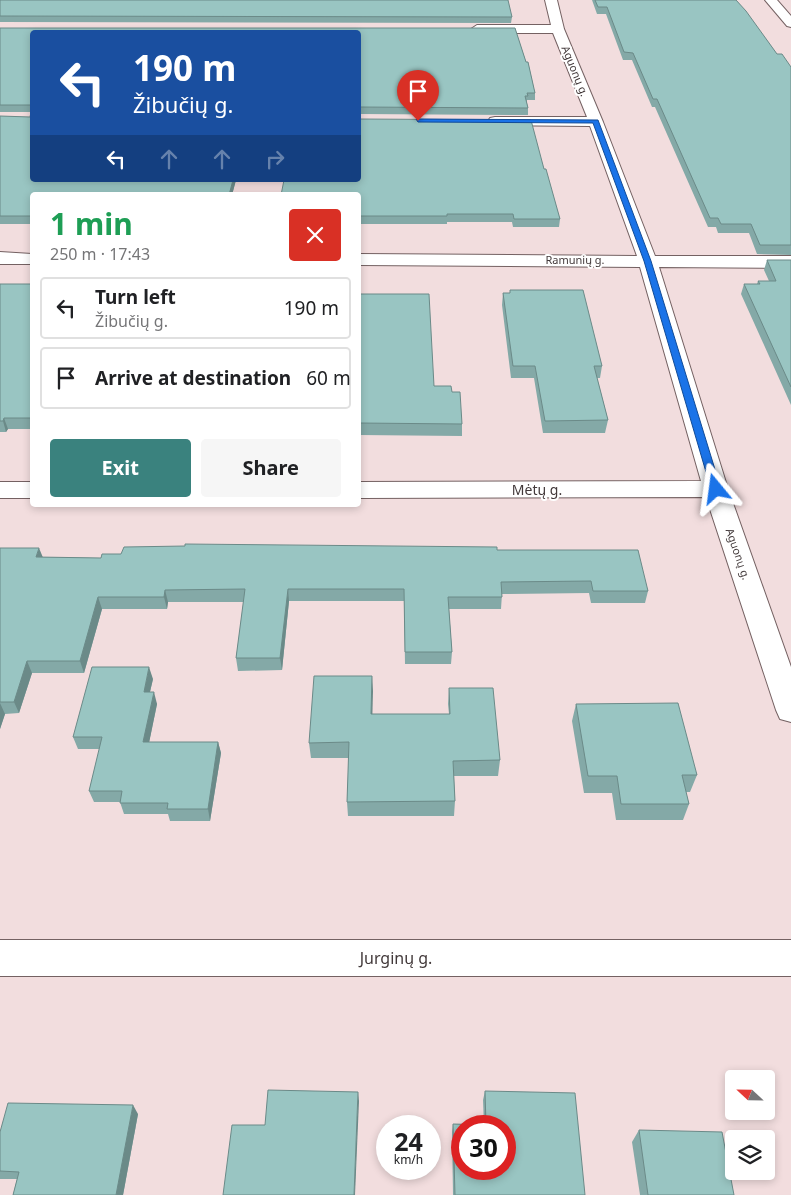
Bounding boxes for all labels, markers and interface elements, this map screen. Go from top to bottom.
street label: Aguonų g. [559,43,592,98]
text: 190 m [133,44,236,91]
icon: left [50,50,115,115]
pin [397,70,439,121]
icon: arrive [404,77,432,105]
text: Žibučių g. [133,89,233,119]
icon: left [102,145,130,173]
icon: ahead [155,145,183,173]
icon: ahead [208,145,236,173]
icon: right [261,145,289,173]
text: 1 min [50,203,133,244]
button: close [289,209,341,261]
text: 250 m · 17:43 [50,243,150,265]
street label: Ramunių g. [545,252,605,267]
text: Turn left [95,284,176,310]
icon: left [52,294,80,322]
text: 190 m [284,295,339,321]
text: Žibučių g. [95,310,168,332]
icon: arrive [52,364,80,392]
text: Arrive at destination [95,365,291,391]
text: 60 m [306,365,351,391]
button: Exit [50,439,191,497]
button: Share [201,439,341,497]
position arrow [689,462,741,514]
street label: Mėtų g. [512,480,562,499]
street label: Aguonų g. [723,526,754,582]
street label: Jurginų g. [358,947,432,969]
north arrow [725,1070,775,1120]
map controls [725,1070,775,1180]
speed limit sign: 30 [451,1115,516,1180]
text: 24 [394,1124,423,1158]
button: layers [725,1130,775,1180]
text: km/h [394,1151,423,1168]

